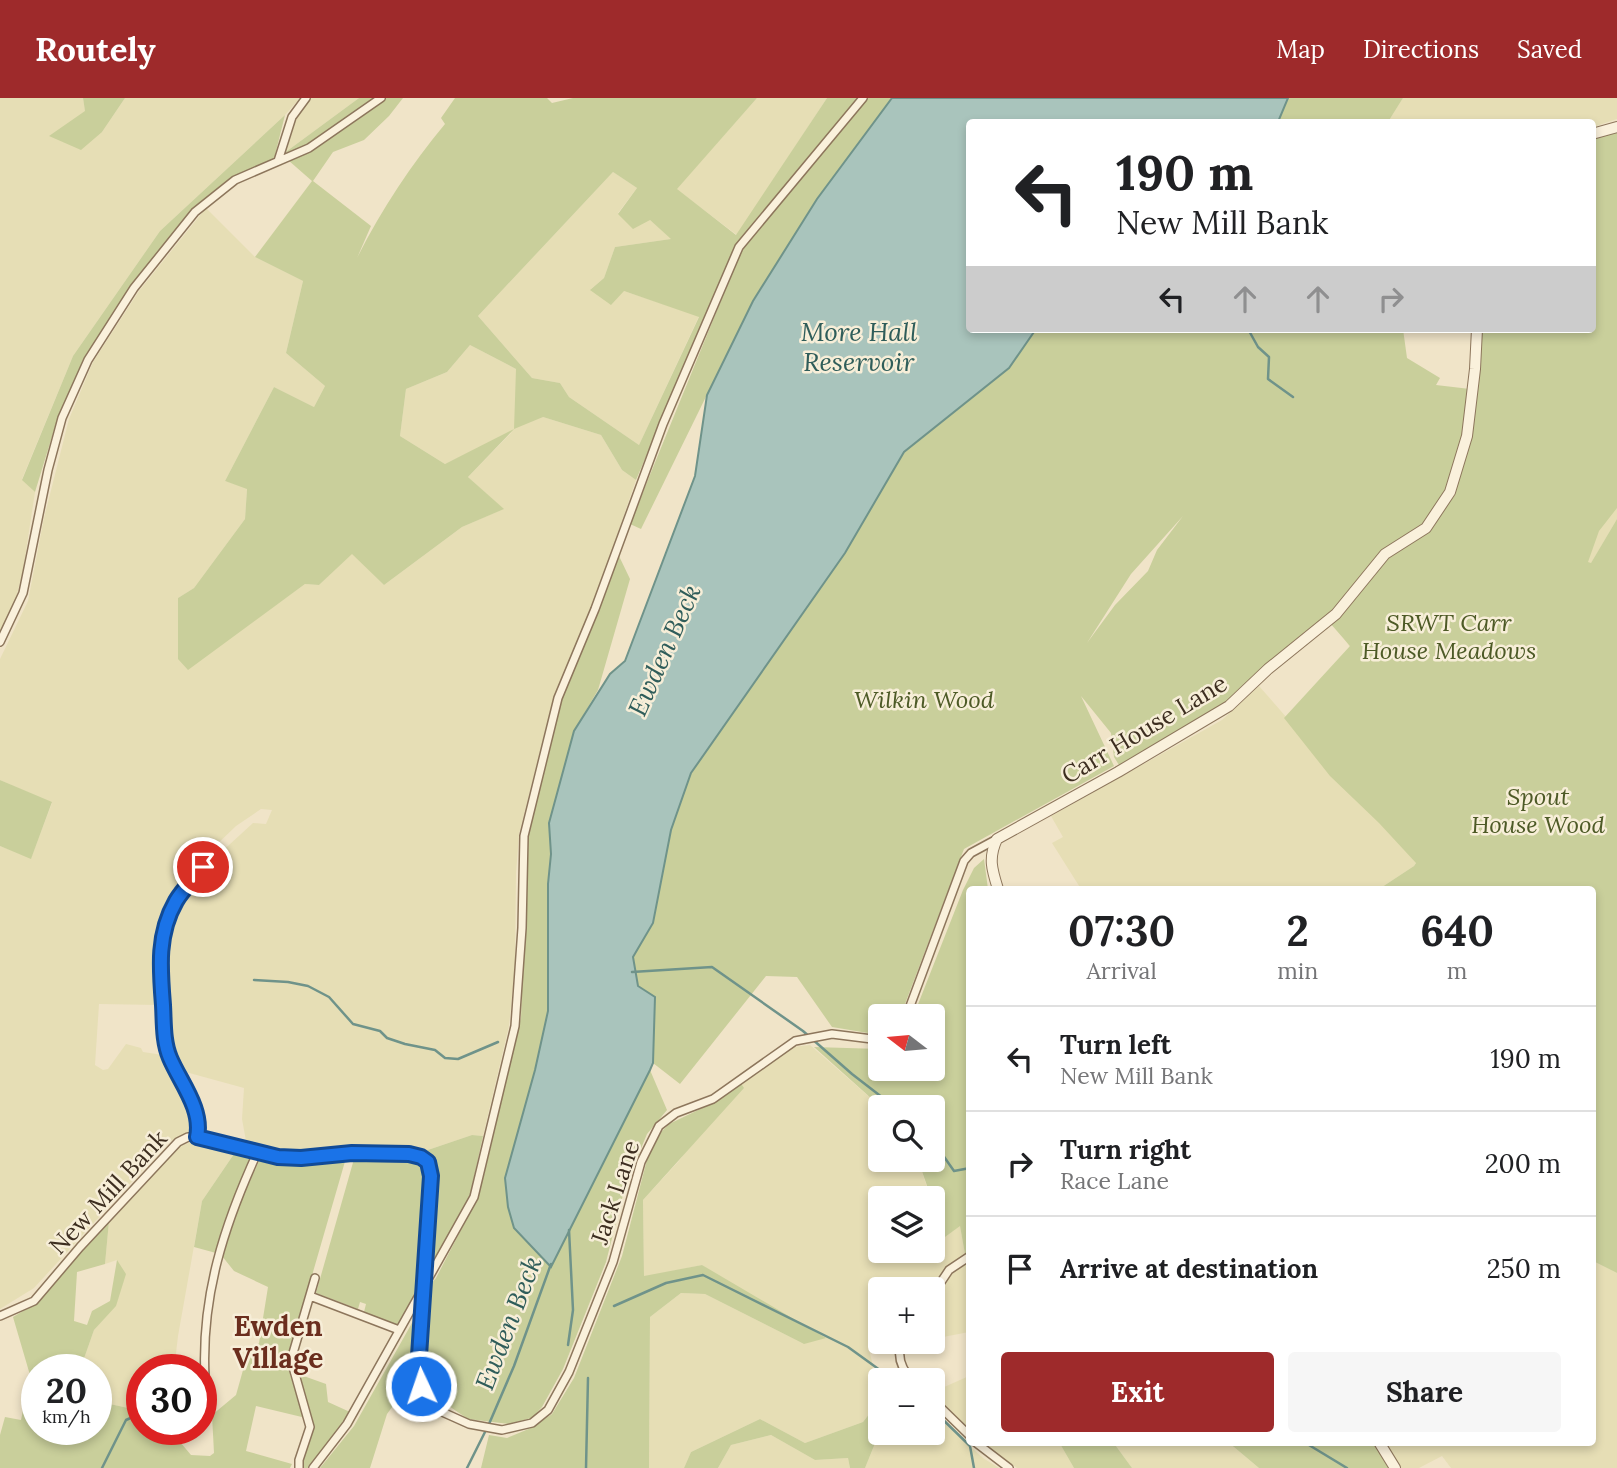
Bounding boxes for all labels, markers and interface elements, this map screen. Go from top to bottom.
text: Routely [35,28,156,70]
text: Map [1276,34,1325,65]
text: Directions [1363,34,1479,65]
text: Saved [1517,34,1582,65]
text: 190 m [1116,141,1253,203]
icon: left [1001,147,1092,238]
text: New Mill Bank [1116,202,1329,243]
icon: left [1153,280,1191,318]
icon: ahead [1226,280,1264,318]
icon: ahead [1299,280,1337,318]
icon: right [1372,280,1410,318]
water label: More Hall Reservoir [801,315,918,378]
water label: Ewden Beck [620,579,708,721]
park label: SRWT Carr House Meadows [1362,607,1536,666]
street label: Carr House Lane [1056,667,1232,791]
park label: Wilkin Wood [854,684,995,715]
park label: Spout House Wood [1471,781,1605,840]
pin [173,837,233,897]
icon: arrive [184,848,222,886]
text: 07:30 [1068,904,1175,958]
text: 2 [1286,904,1309,958]
text: 640 [1420,904,1494,958]
text: Arrival [1086,956,1157,985]
text: min [1277,956,1318,985]
text: m [1447,956,1467,985]
north arrow [868,1004,945,1082]
map controls [868,1004,945,1445]
text: Turn left [1060,1028,1171,1061]
icon: left [1001,1040,1039,1078]
text: 190 m [1490,1042,1561,1075]
text: New Mill Bank [1060,1061,1213,1090]
button: search [868,1095,945,1172]
street label: New Mill Bank [42,1123,174,1261]
text: Turn right [1060,1133,1191,1166]
street label: Jack Lane [583,1136,646,1249]
icon: right [1001,1145,1039,1183]
text: 200 m [1485,1147,1561,1180]
text: Race Lane [1060,1166,1169,1195]
button: layers [868,1186,945,1263]
icon: arrive [1001,1250,1039,1288]
water label: Ewden Beck [467,1251,549,1395]
text: Arrive at destination [1060,1252,1318,1285]
text: 250 m [1487,1252,1561,1285]
button: + [868,1277,945,1354]
district label: Ewden Village [233,1308,323,1376]
position arrow [384,1349,458,1423]
button: Exit [1001,1352,1274,1432]
button: Share [1288,1352,1561,1432]
speed limit sign: 30 [126,1354,217,1445]
text: 20 [46,1368,87,1413]
button: − [868,1368,945,1445]
text: km/h [42,1405,91,1428]

